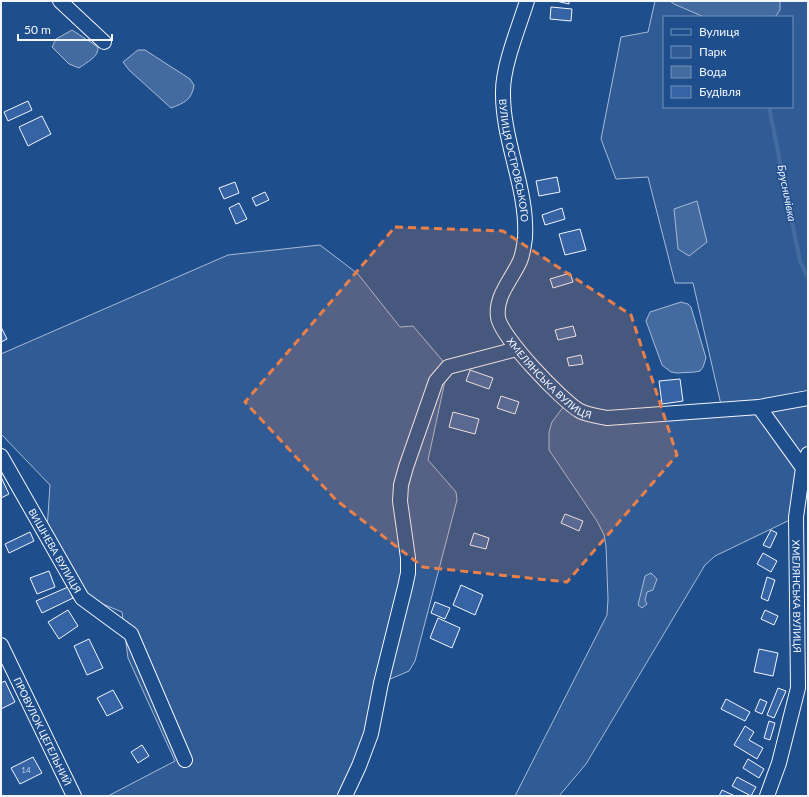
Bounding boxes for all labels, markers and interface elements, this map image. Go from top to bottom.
scale bar [18,16,112,42]
legend [663,16,793,108]
text: 50 m [24,22,51,37]
text: Вулиця [699,24,739,39]
text: Парк [699,44,727,59]
text: Вода [699,64,727,79]
text: Будівля [699,84,741,99]
street label: ВУЛИЦЯ ОСТРОВСЬКОГО [497,99,531,222]
water label: Брусничівка [776,163,799,223]
street label: ХМЕЛЯНСЬКА ВУЛИЦЯ [505,335,593,421]
street label: ВИШНЕВА ВУЛИЦЯ [26,506,84,595]
street label: ХМЕЛЯНСЬКА ВУЛИЦЯ [790,540,804,653]
street label: ПРОВУЛОК ЦЕГЕЛЬНИЙ [11,675,74,788]
house number: 14 [21,765,31,775]

